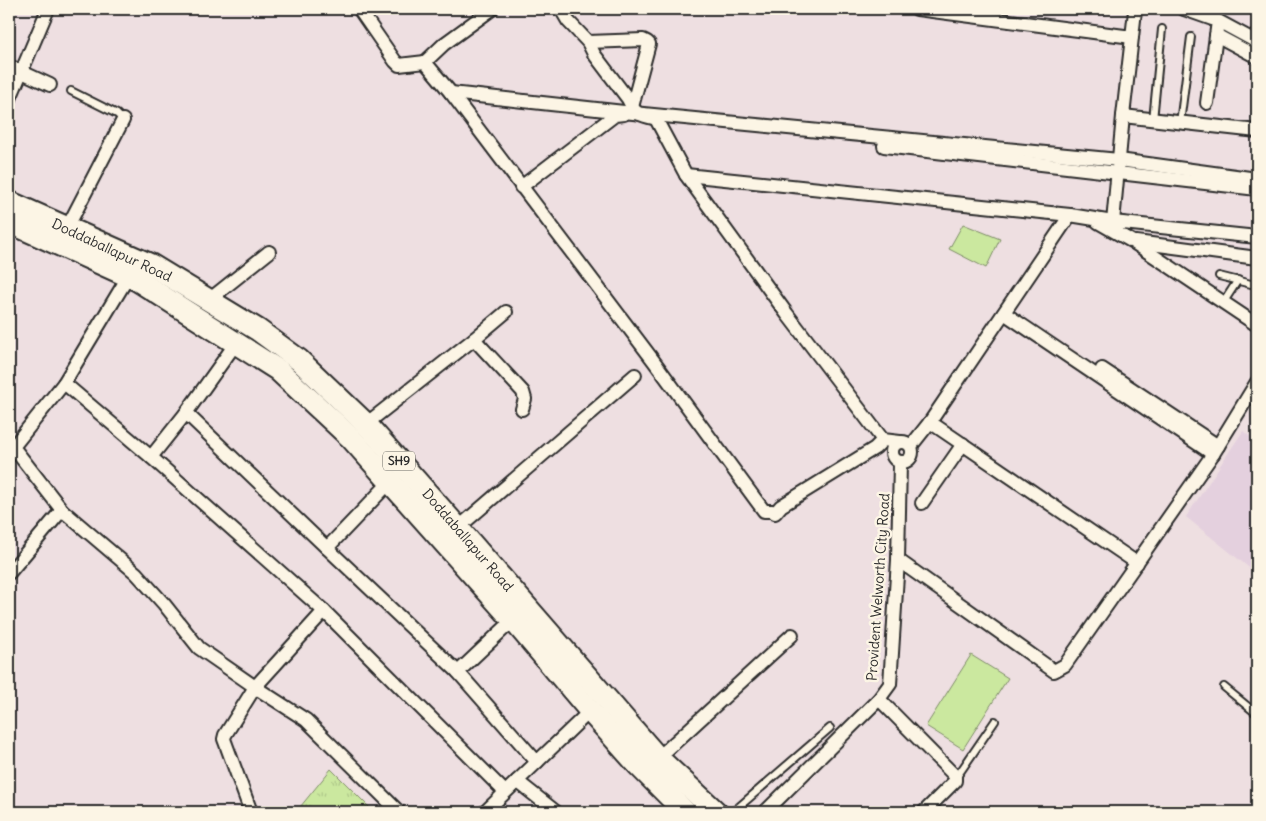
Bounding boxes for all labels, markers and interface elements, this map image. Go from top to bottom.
street label: Doddaballapur Road [49,214,175,286]
road number: SH9 [383,452,415,471]
street label: Doddaballapur Road [418,485,518,595]
street label: Provident Welworth City Road [862,492,894,682]

